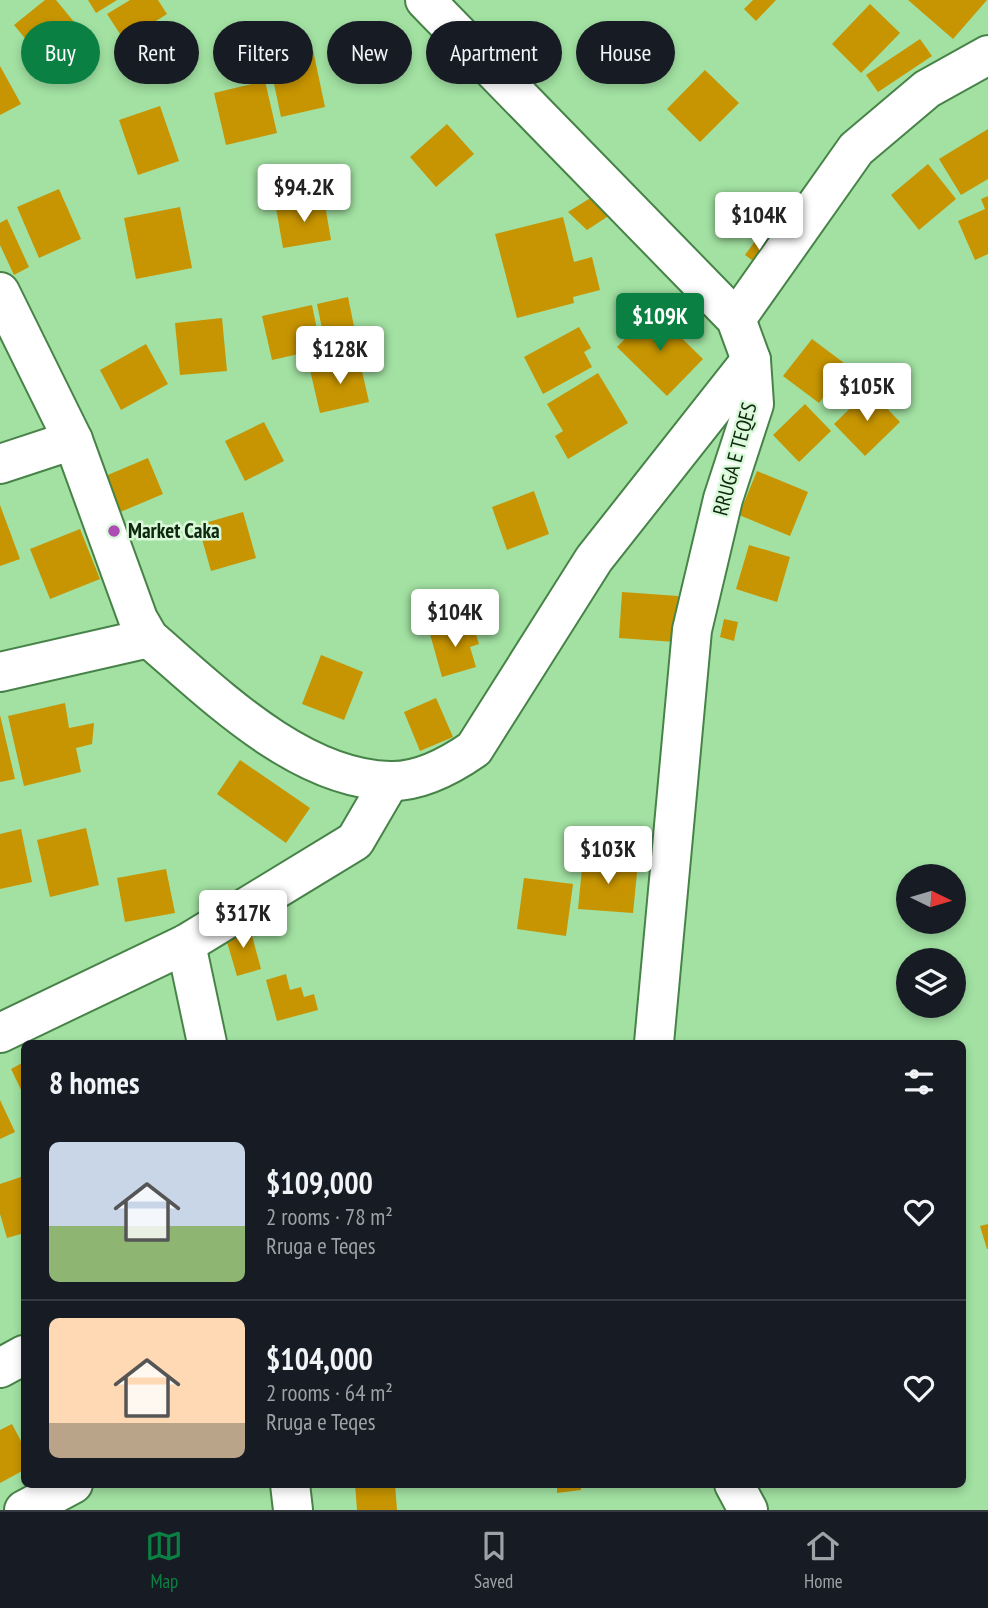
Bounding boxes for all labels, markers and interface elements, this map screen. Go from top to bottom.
chip: Buy [21,21,100,84]
chip: Rent [114,21,199,84]
chip: Filters [213,21,313,84]
chip: New [327,21,412,84]
chip: Apartment [426,21,562,84]
chip: House [576,21,675,84]
pin: $94.2K [247,164,361,224]
text: $94.2K [274,172,334,201]
pin: $104K [710,192,808,252]
text: $104K [731,200,787,229]
pin: $109K [611,294,709,353]
text: $109K [632,301,688,330]
pin: $128K [291,326,389,386]
text: $128K [312,334,368,363]
pin: $105K [818,364,916,423]
text: $105K [839,371,895,400]
street label: RRUGA E TEQES [706,399,763,518]
place label: Market Caka [128,517,220,544]
marker: Market Caka [106,523,122,539]
pin: $104K [406,590,504,649]
text: $104K [427,597,483,626]
pin: $103K [559,826,657,886]
text: $103K [580,834,636,863]
north arrow [896,864,966,934]
map controls [896,864,966,1018]
pin: $317K [194,890,292,950]
text: $317K [215,898,271,927]
button: layers [896,948,966,1018]
text: 8 homes [49,1063,140,1102]
icon: filters [900,1063,938,1101]
text: $109,000 [266,1163,373,1202]
icon: home [105,1170,189,1254]
icon: heart [900,1193,938,1231]
text: 2 rooms · 78 m² [266,1202,393,1231]
text: Rruga e Teqes [266,1231,376,1260]
text: $104,000 [266,1339,373,1378]
icon: home [105,1346,189,1430]
icon: heart [900,1369,938,1407]
text: 2 rooms · 64 m² [266,1378,393,1407]
text: Rruga e Teqes [266,1407,376,1436]
tab: Map [145,1527,183,1593]
tab: Saved [474,1527,513,1593]
tab: Home [804,1527,843,1593]

